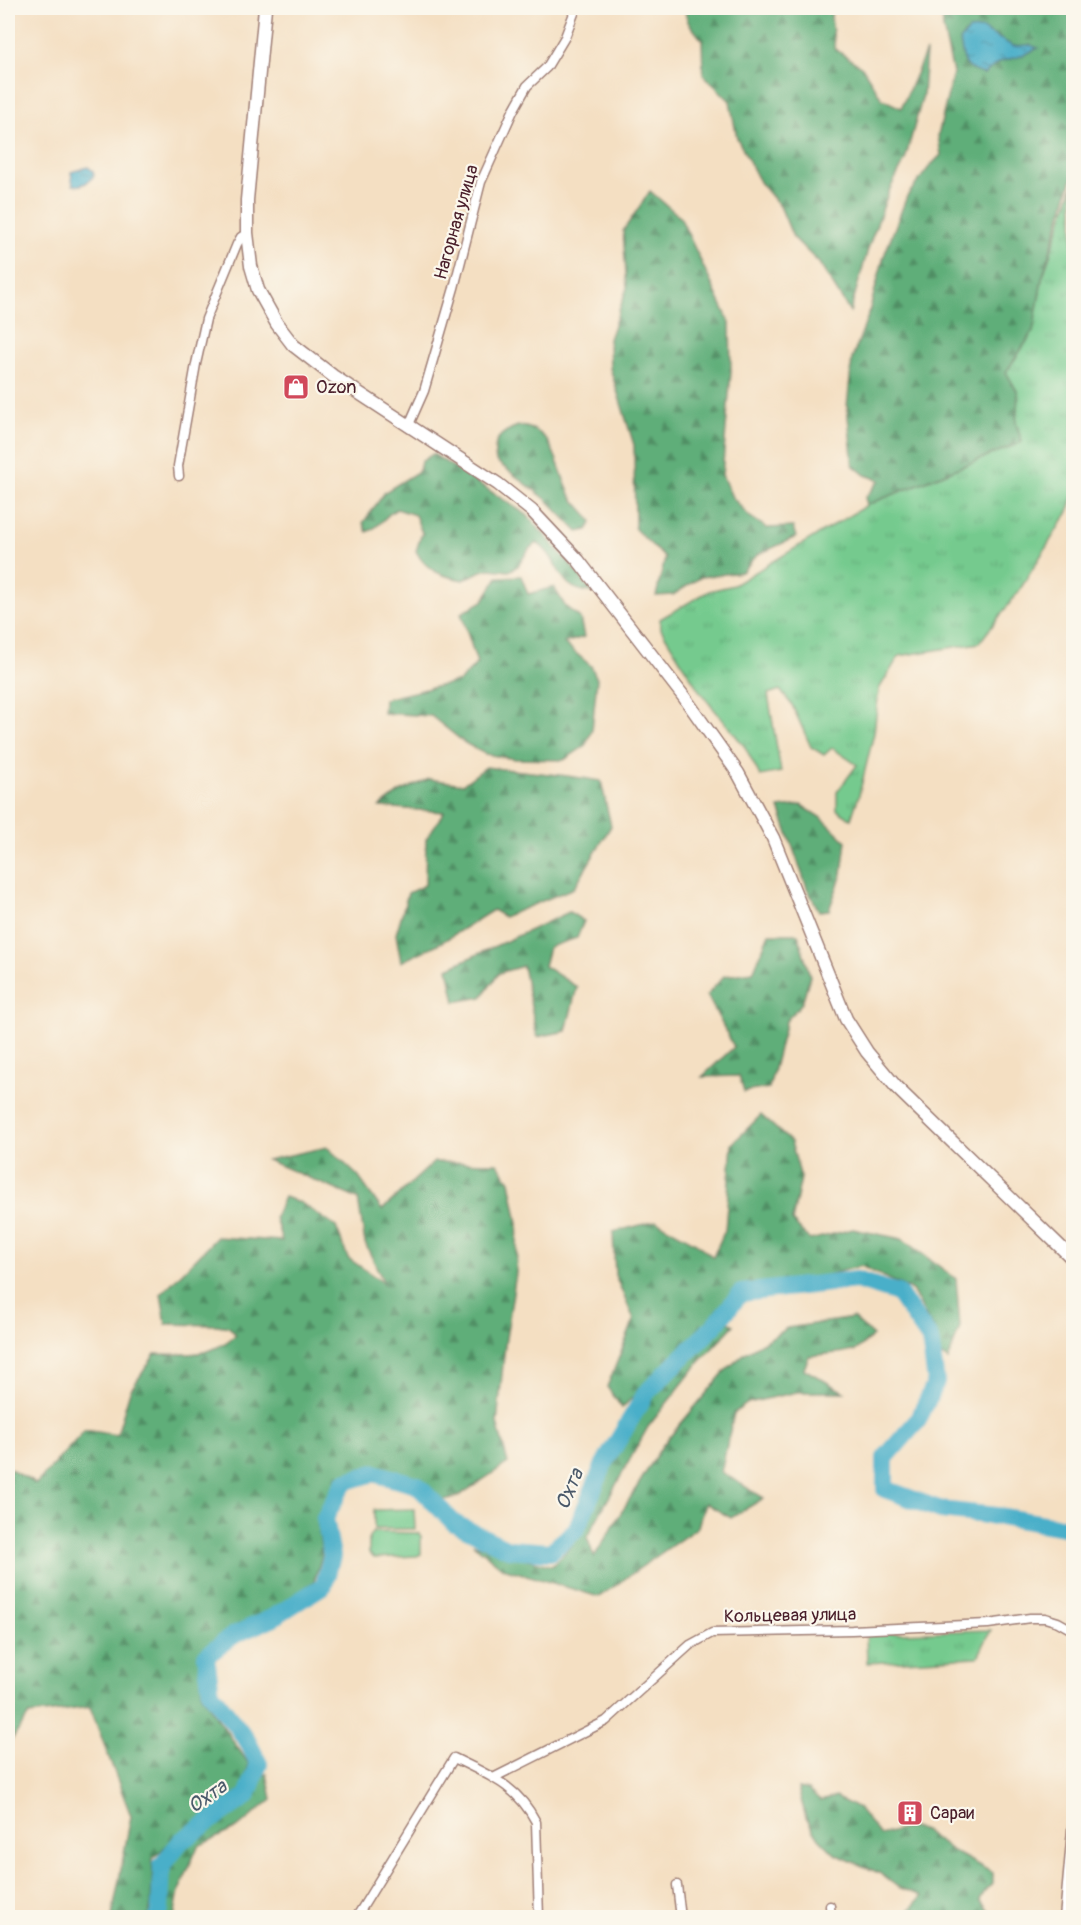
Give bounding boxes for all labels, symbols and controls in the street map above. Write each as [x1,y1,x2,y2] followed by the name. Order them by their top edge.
[429,162,484,282] street label: Нагорная улица
[281,372,311,402] shop icon: Ozon
[316,376,356,399] place label: Ozon
[550,1463,590,1513] water label: Охта
[724,1603,856,1628] street label: Кольцевая улица
[183,1773,233,1819] water label: Охта
[895,1798,925,1828] building icon: Сараи
[930,1802,974,1825] place label: Сараи

